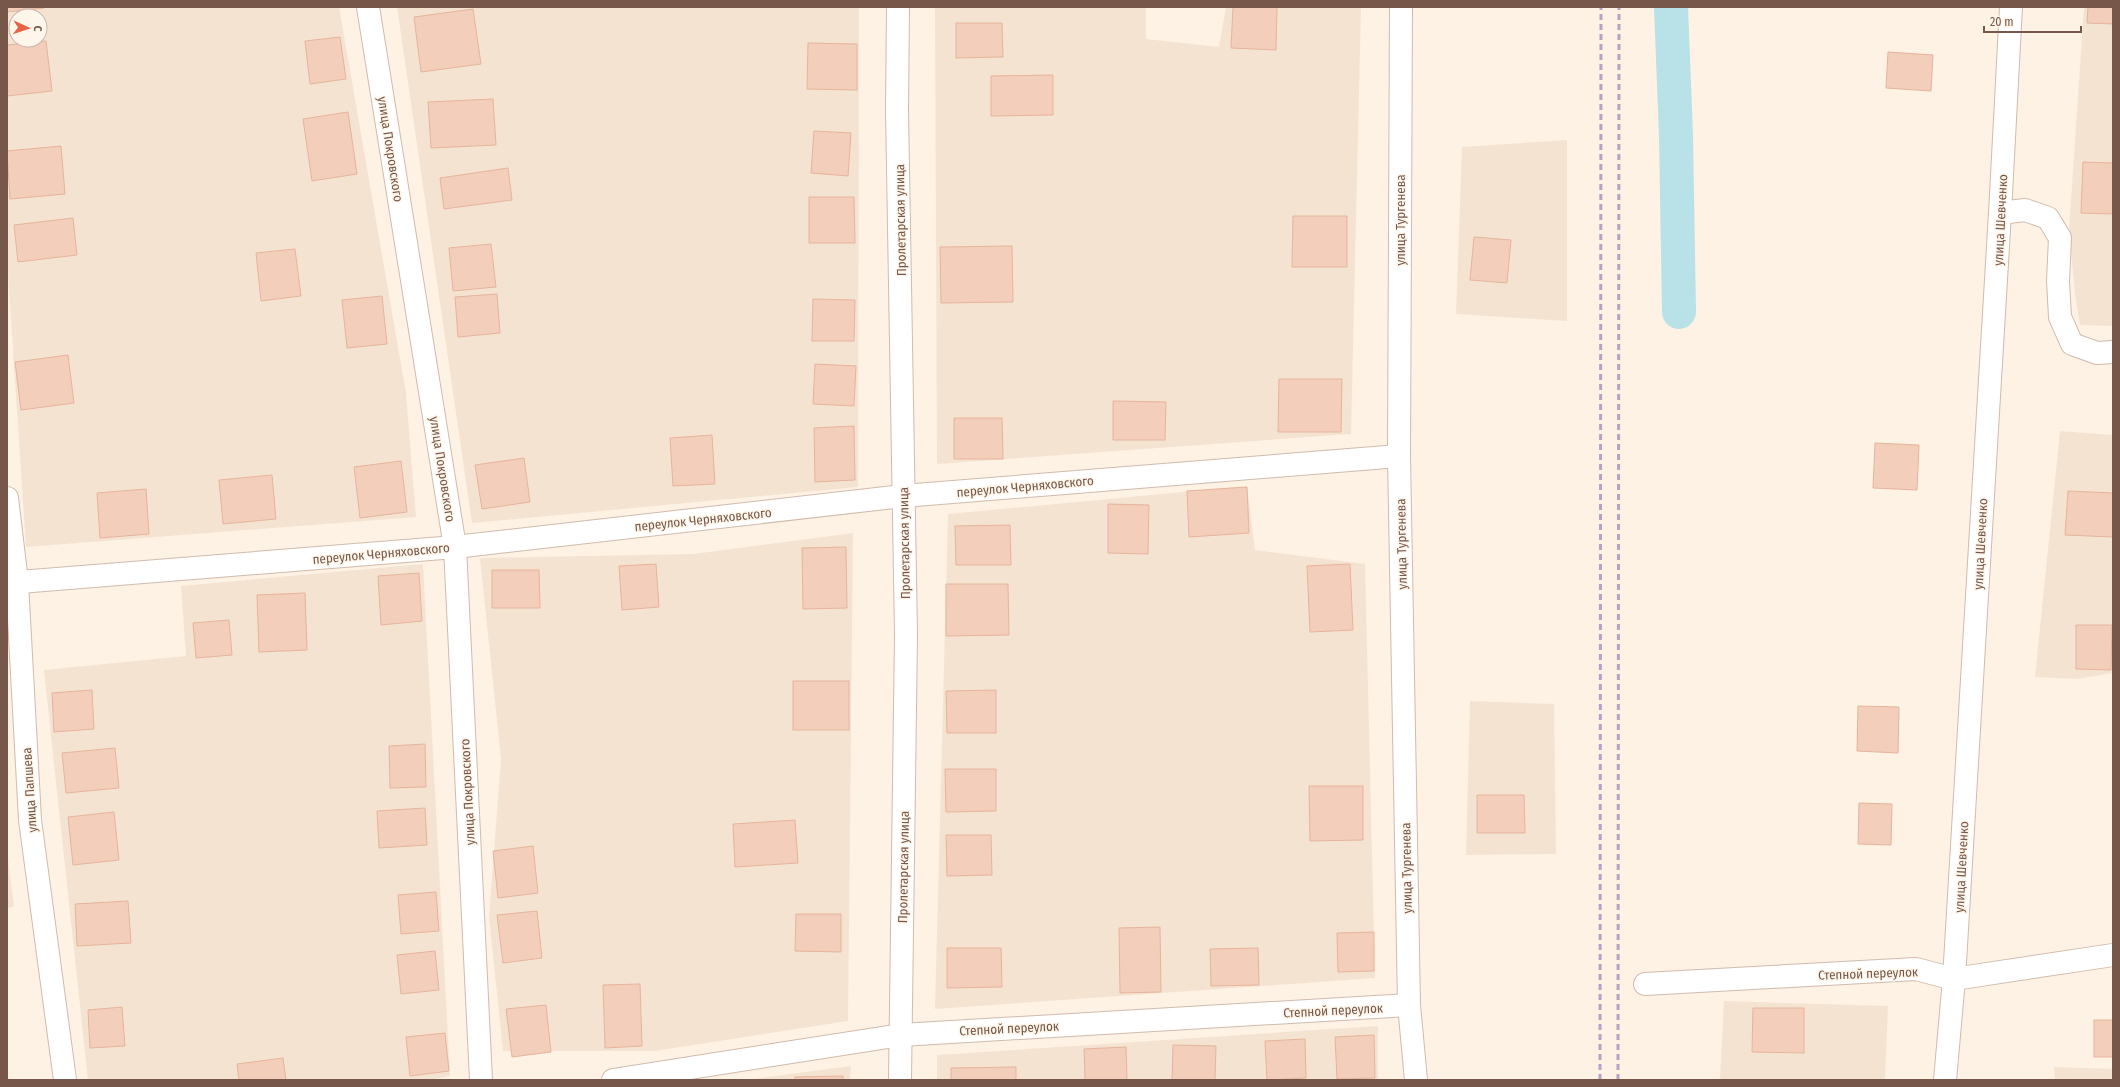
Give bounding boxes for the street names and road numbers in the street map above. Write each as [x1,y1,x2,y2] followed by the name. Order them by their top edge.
[375,95,406,203] street label: улица Покровского
[892,164,909,276] street label: Пролетарская улица
[1393,174,1408,266] street label: улица Тургенева
[1991,174,2010,266] street label: улица Шевченко
[427,415,458,523] street label: улица Покровского
[956,473,1094,500] street label: переулок Черняховского
[896,487,913,599] street label: Пролетарская улица
[1393,498,1410,590] street label: улица Тургенева
[1971,498,1990,590] street label: улица Шевченко
[634,505,772,534] street label: переулок Черняховского
[312,540,450,567] street label: переулок Черняховского
[457,738,478,846] street label: улица Покровского
[19,747,40,833] street label: улица Папшева
[895,811,912,923] street label: Пролетарская улица
[1952,821,1971,913] street label: улица Шевченко
[1398,822,1415,914] street label: улица Тургенева
[1818,964,1918,983] street label: Степной переулок
[1283,1000,1383,1021] street label: Степной переулок
[959,1018,1059,1039] street label: Степной переулок

